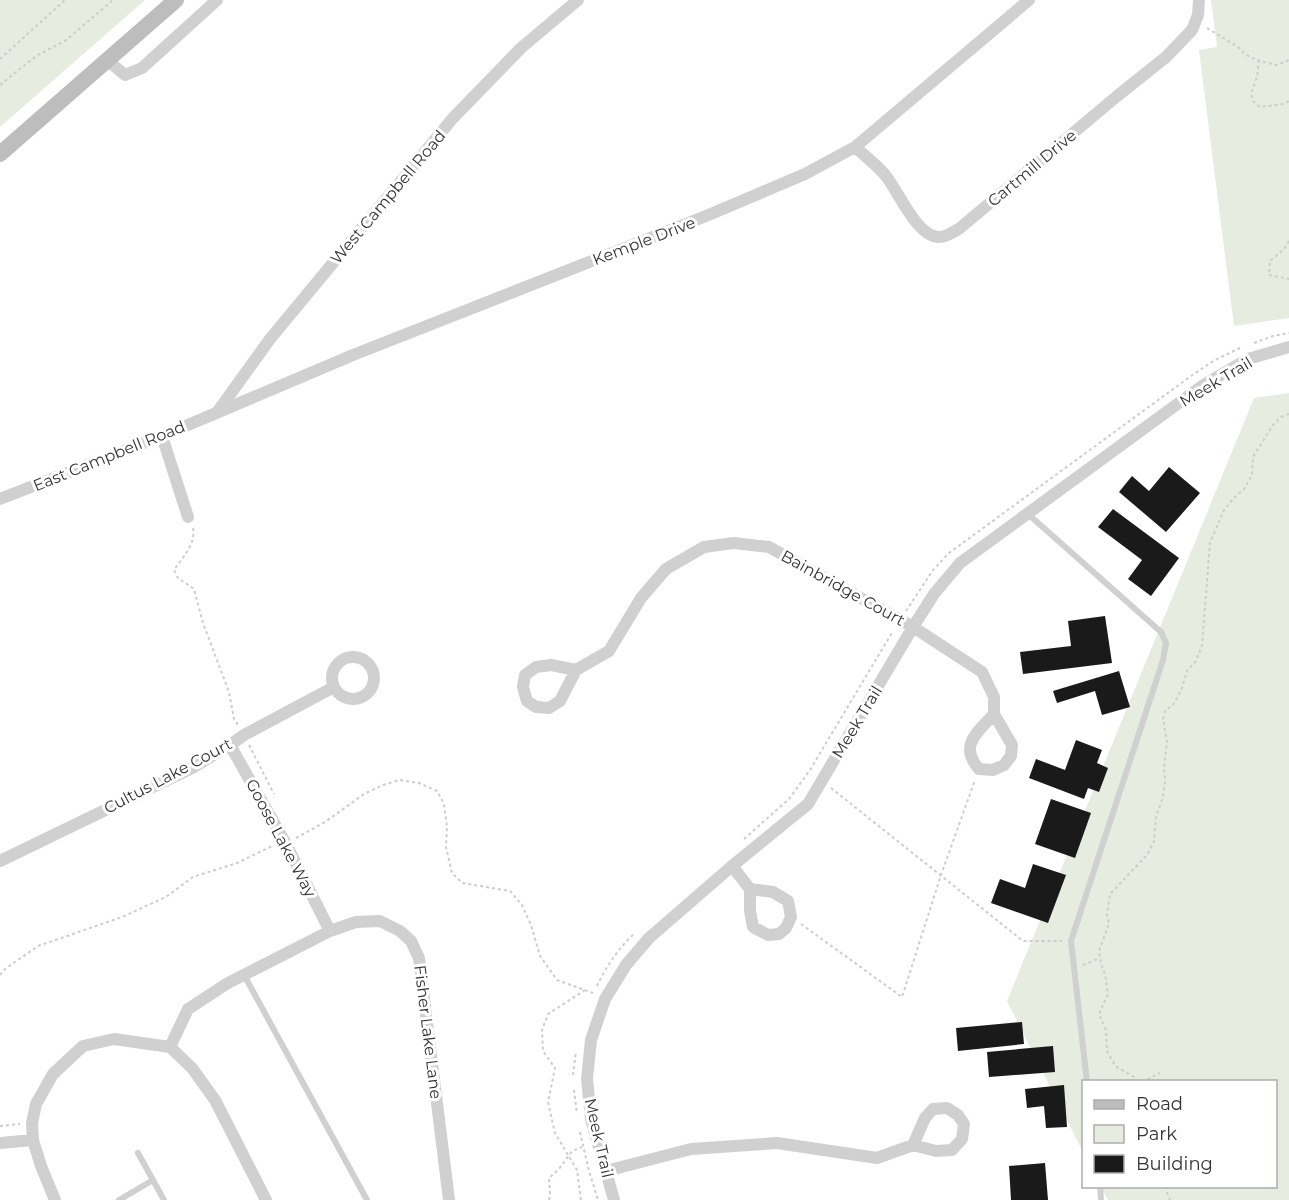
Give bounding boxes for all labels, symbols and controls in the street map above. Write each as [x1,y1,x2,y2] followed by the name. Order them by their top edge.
[984,125,1080,211] street label: Cartmill Drive
[327,126,449,268] street label: West Campbell Road
[590,213,698,269] street label: Kemple Drive
[1176,353,1256,411] street label: Meek Trail
[30,417,188,495] street label: East Campbell Road
[778,546,909,630] street label: Bainbridge Court
[828,682,886,762] street label: Meek Trail
[101,734,236,818] street label: Cultus Lake Court
[242,776,320,900] street label: Goose Lake Way
[410,964,446,1100] street label: Fisher Lake Lane
[1082,1080,1277,1188] legend
[1136,1093,1183,1115] text: Road
[581,1096,617,1180] street label: Meek Trail
[1136,1123,1177,1145] text: Park
[1136,1153,1213,1175] text: Building

